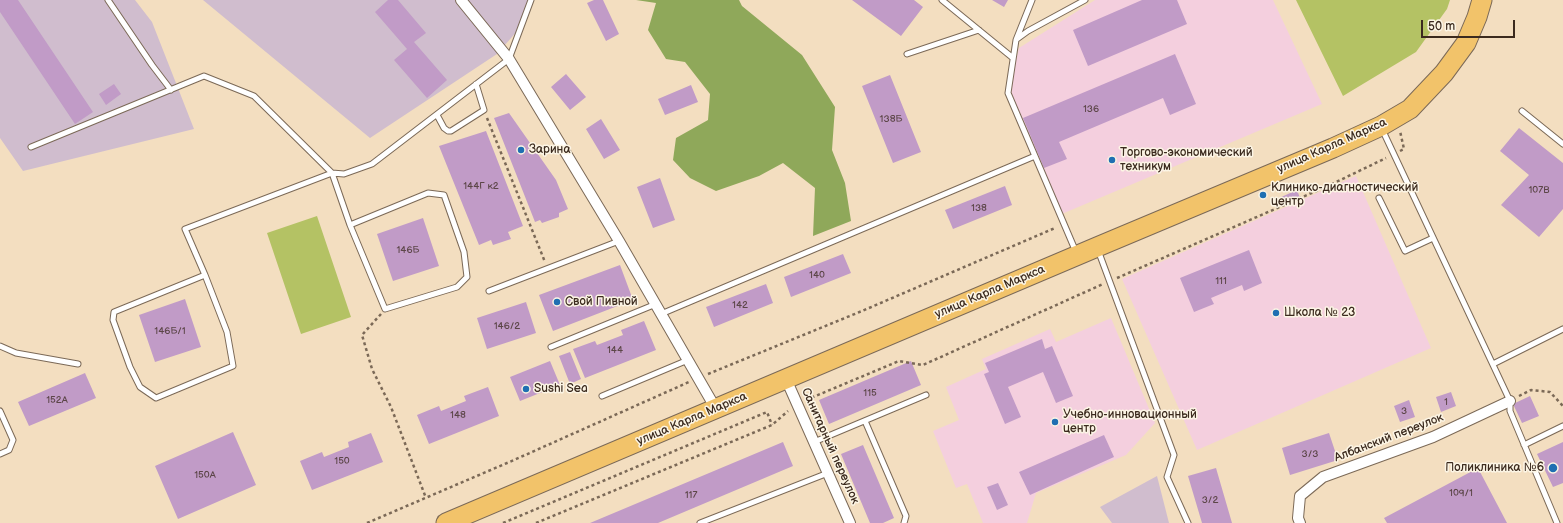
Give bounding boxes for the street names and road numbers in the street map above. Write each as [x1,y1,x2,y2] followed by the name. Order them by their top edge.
[1275,115,1389,177] street label: улица Карла Маркса
[933,262,1047,322] street label: улица Карла Маркса
[798,386,862,506] street label: Санитарный переулок
[635,389,749,449] street label: улица Карла Маркса
[1332,411,1446,465] street label: Албанский переулок

